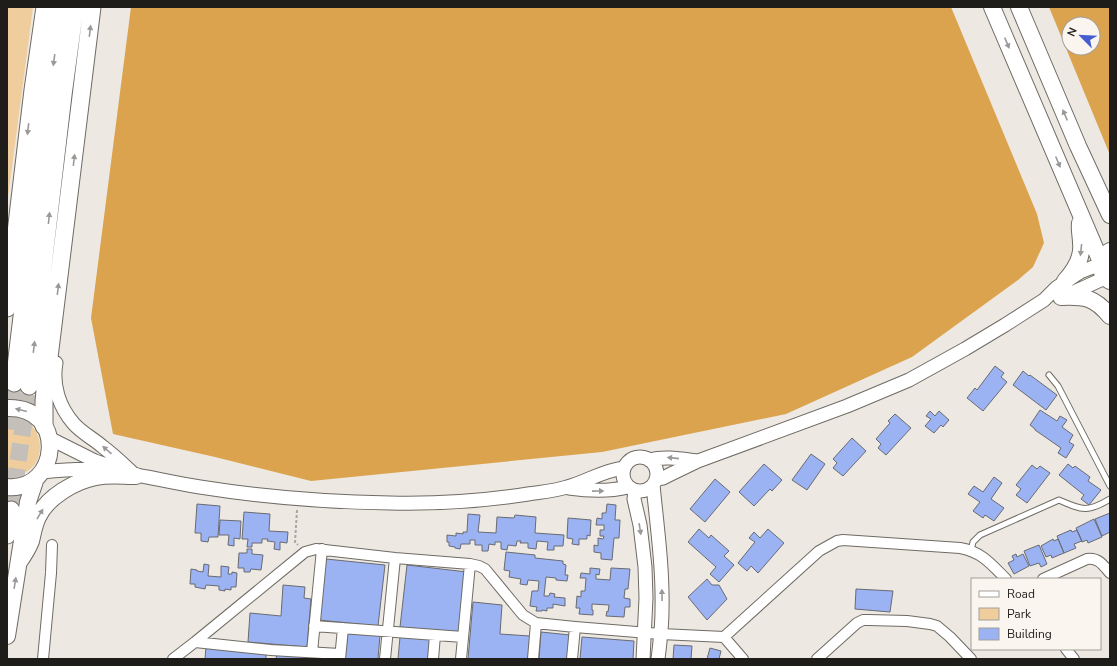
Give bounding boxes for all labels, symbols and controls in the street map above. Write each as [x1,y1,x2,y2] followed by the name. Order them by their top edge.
[1061,16,1101,56] north arrow
[86,25,93,37] one-way arrow
[1064,25,1081,39] text: N
[1004,37,1010,48] one-way arrow
[51,53,57,66] one-way arrow
[1062,110,1068,121] one-way arrow
[25,123,31,135] one-way arrow
[71,154,77,166] one-way arrow
[1056,157,1062,169] one-way arrow
[46,212,52,224] one-way arrow
[1077,244,1084,257] one-way arrow
[55,283,61,295] one-way arrow
[31,341,37,354] one-way arrow
[15,406,27,412] one-way arrow
[102,446,111,455] one-way arrow
[667,455,680,461] one-way arrow
[592,488,605,494] one-way arrow
[37,508,44,520] one-way arrow
[637,523,643,535] one-way arrow
[12,577,18,589] one-way arrow
[971,578,1101,650] legend
[1007,586,1035,602] text: Road
[659,588,665,601] one-way arrow
[1007,606,1032,622] text: Park
[1007,626,1052,642] text: Building

